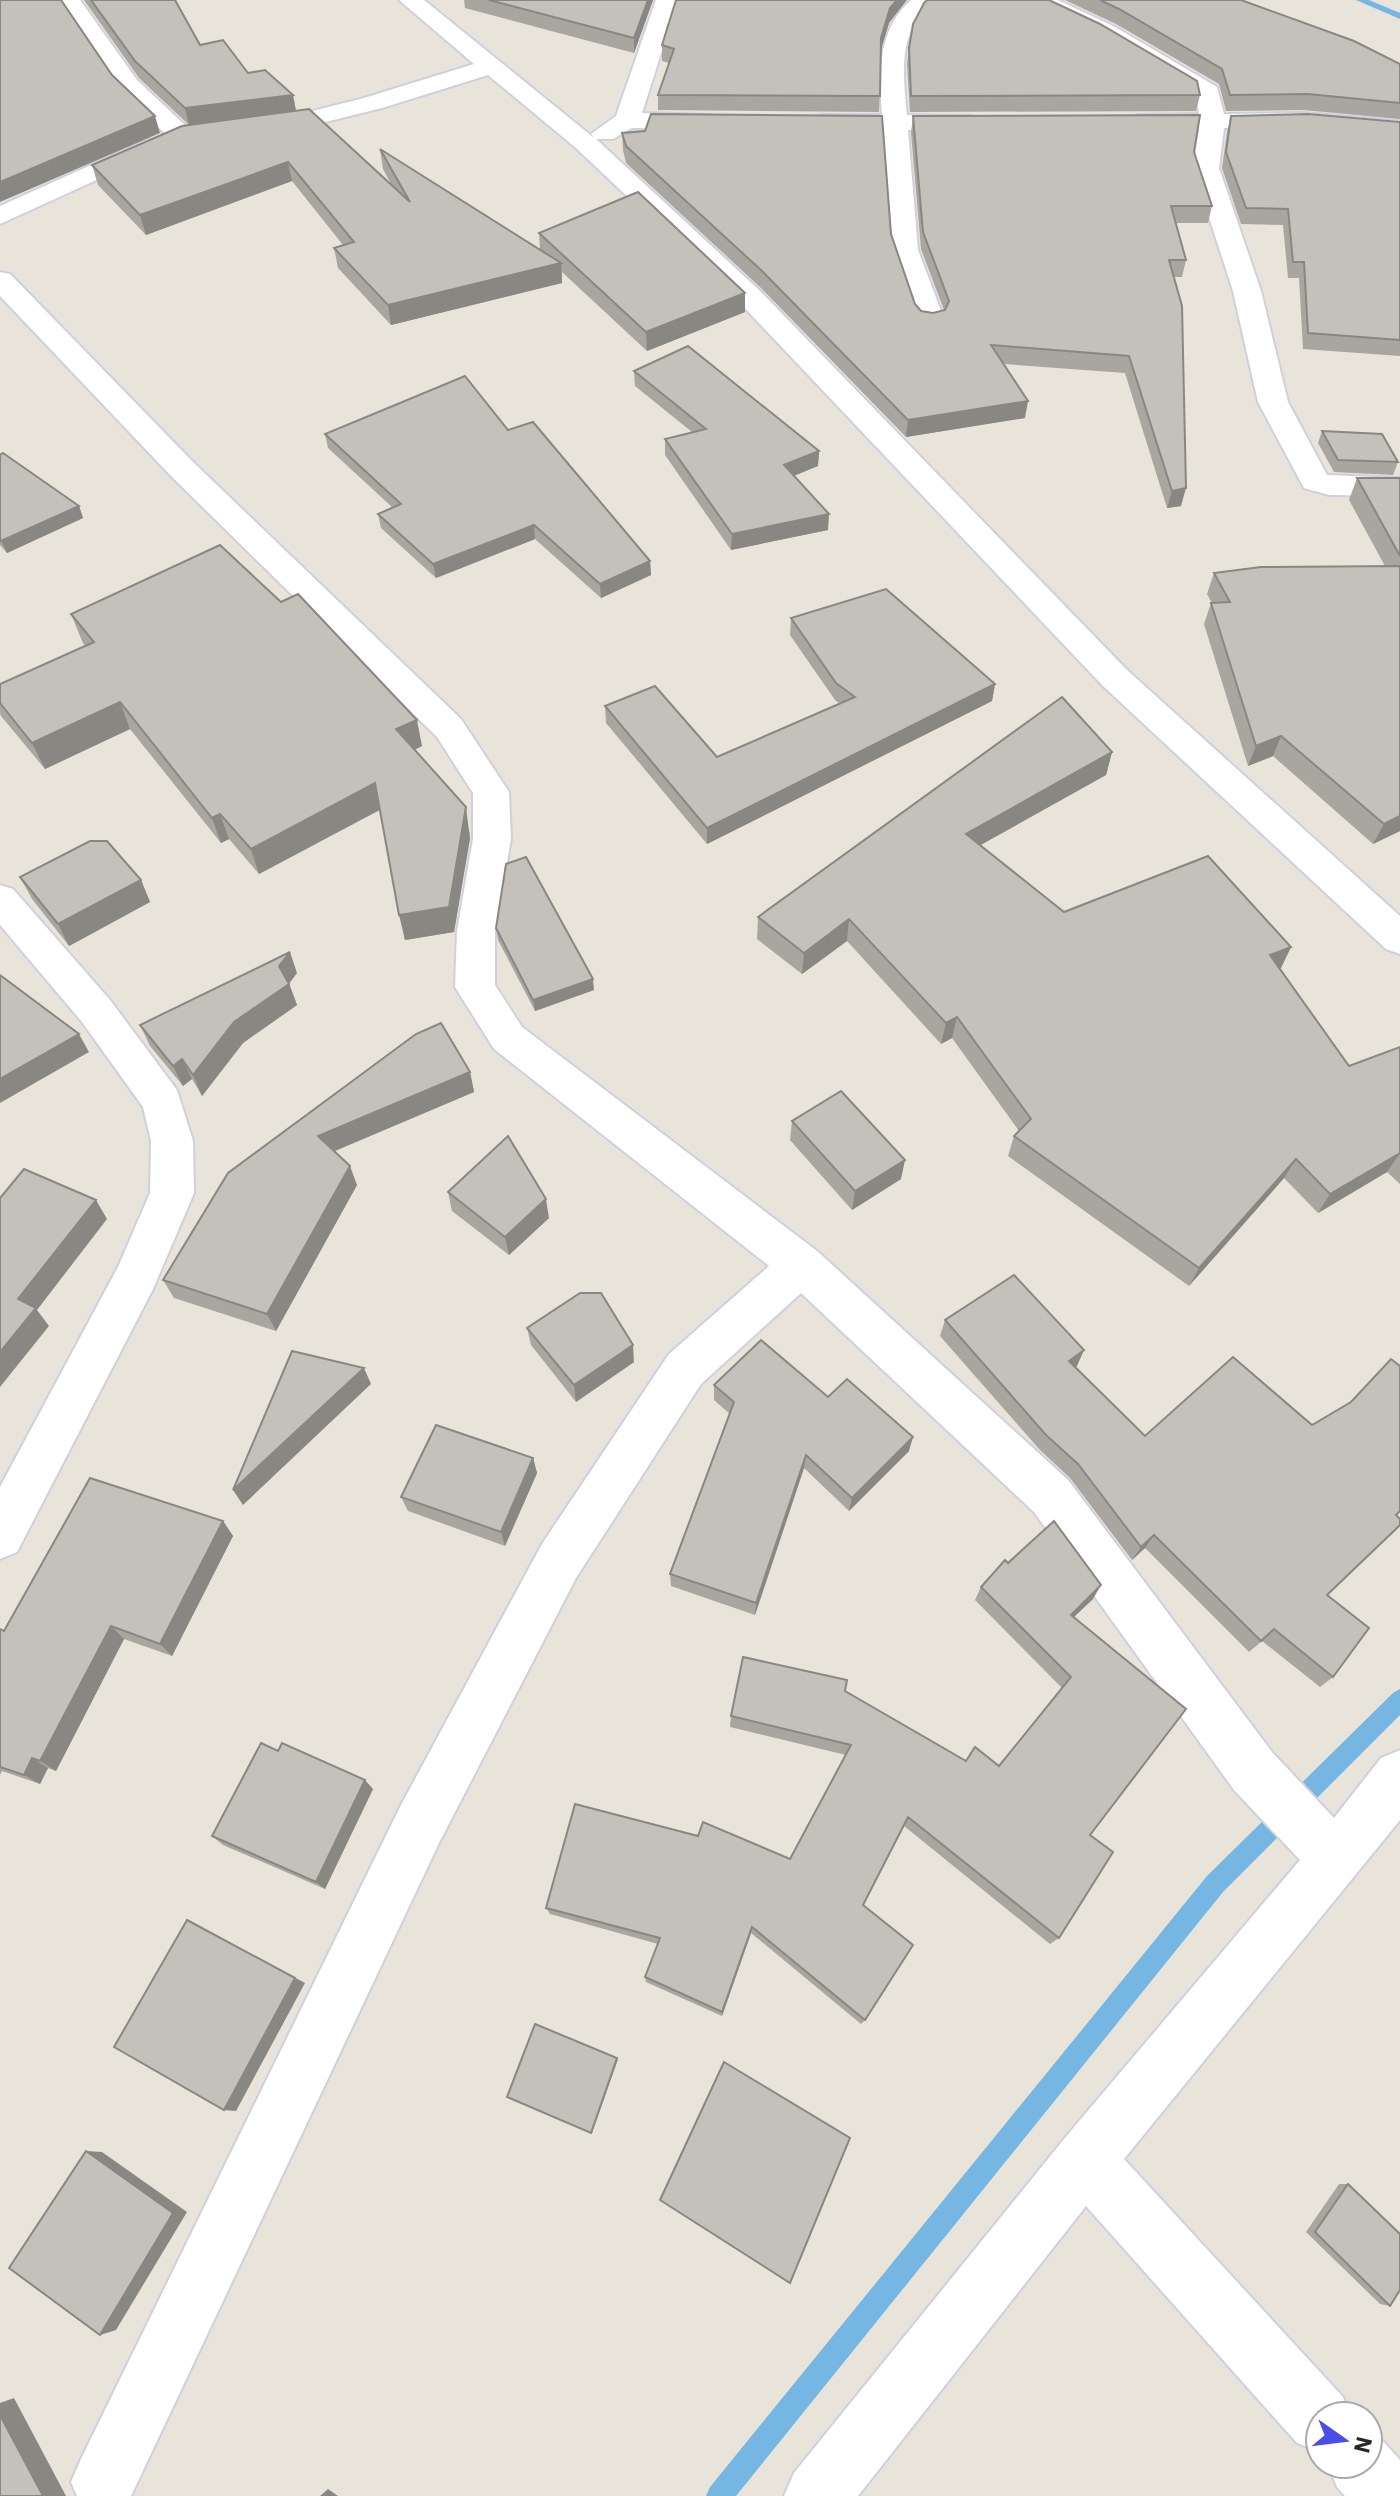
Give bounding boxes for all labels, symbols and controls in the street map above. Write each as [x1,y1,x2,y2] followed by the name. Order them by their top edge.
[1304,2400,1384,2480] north arrow
[1348,2434,1380,2456] text: N

